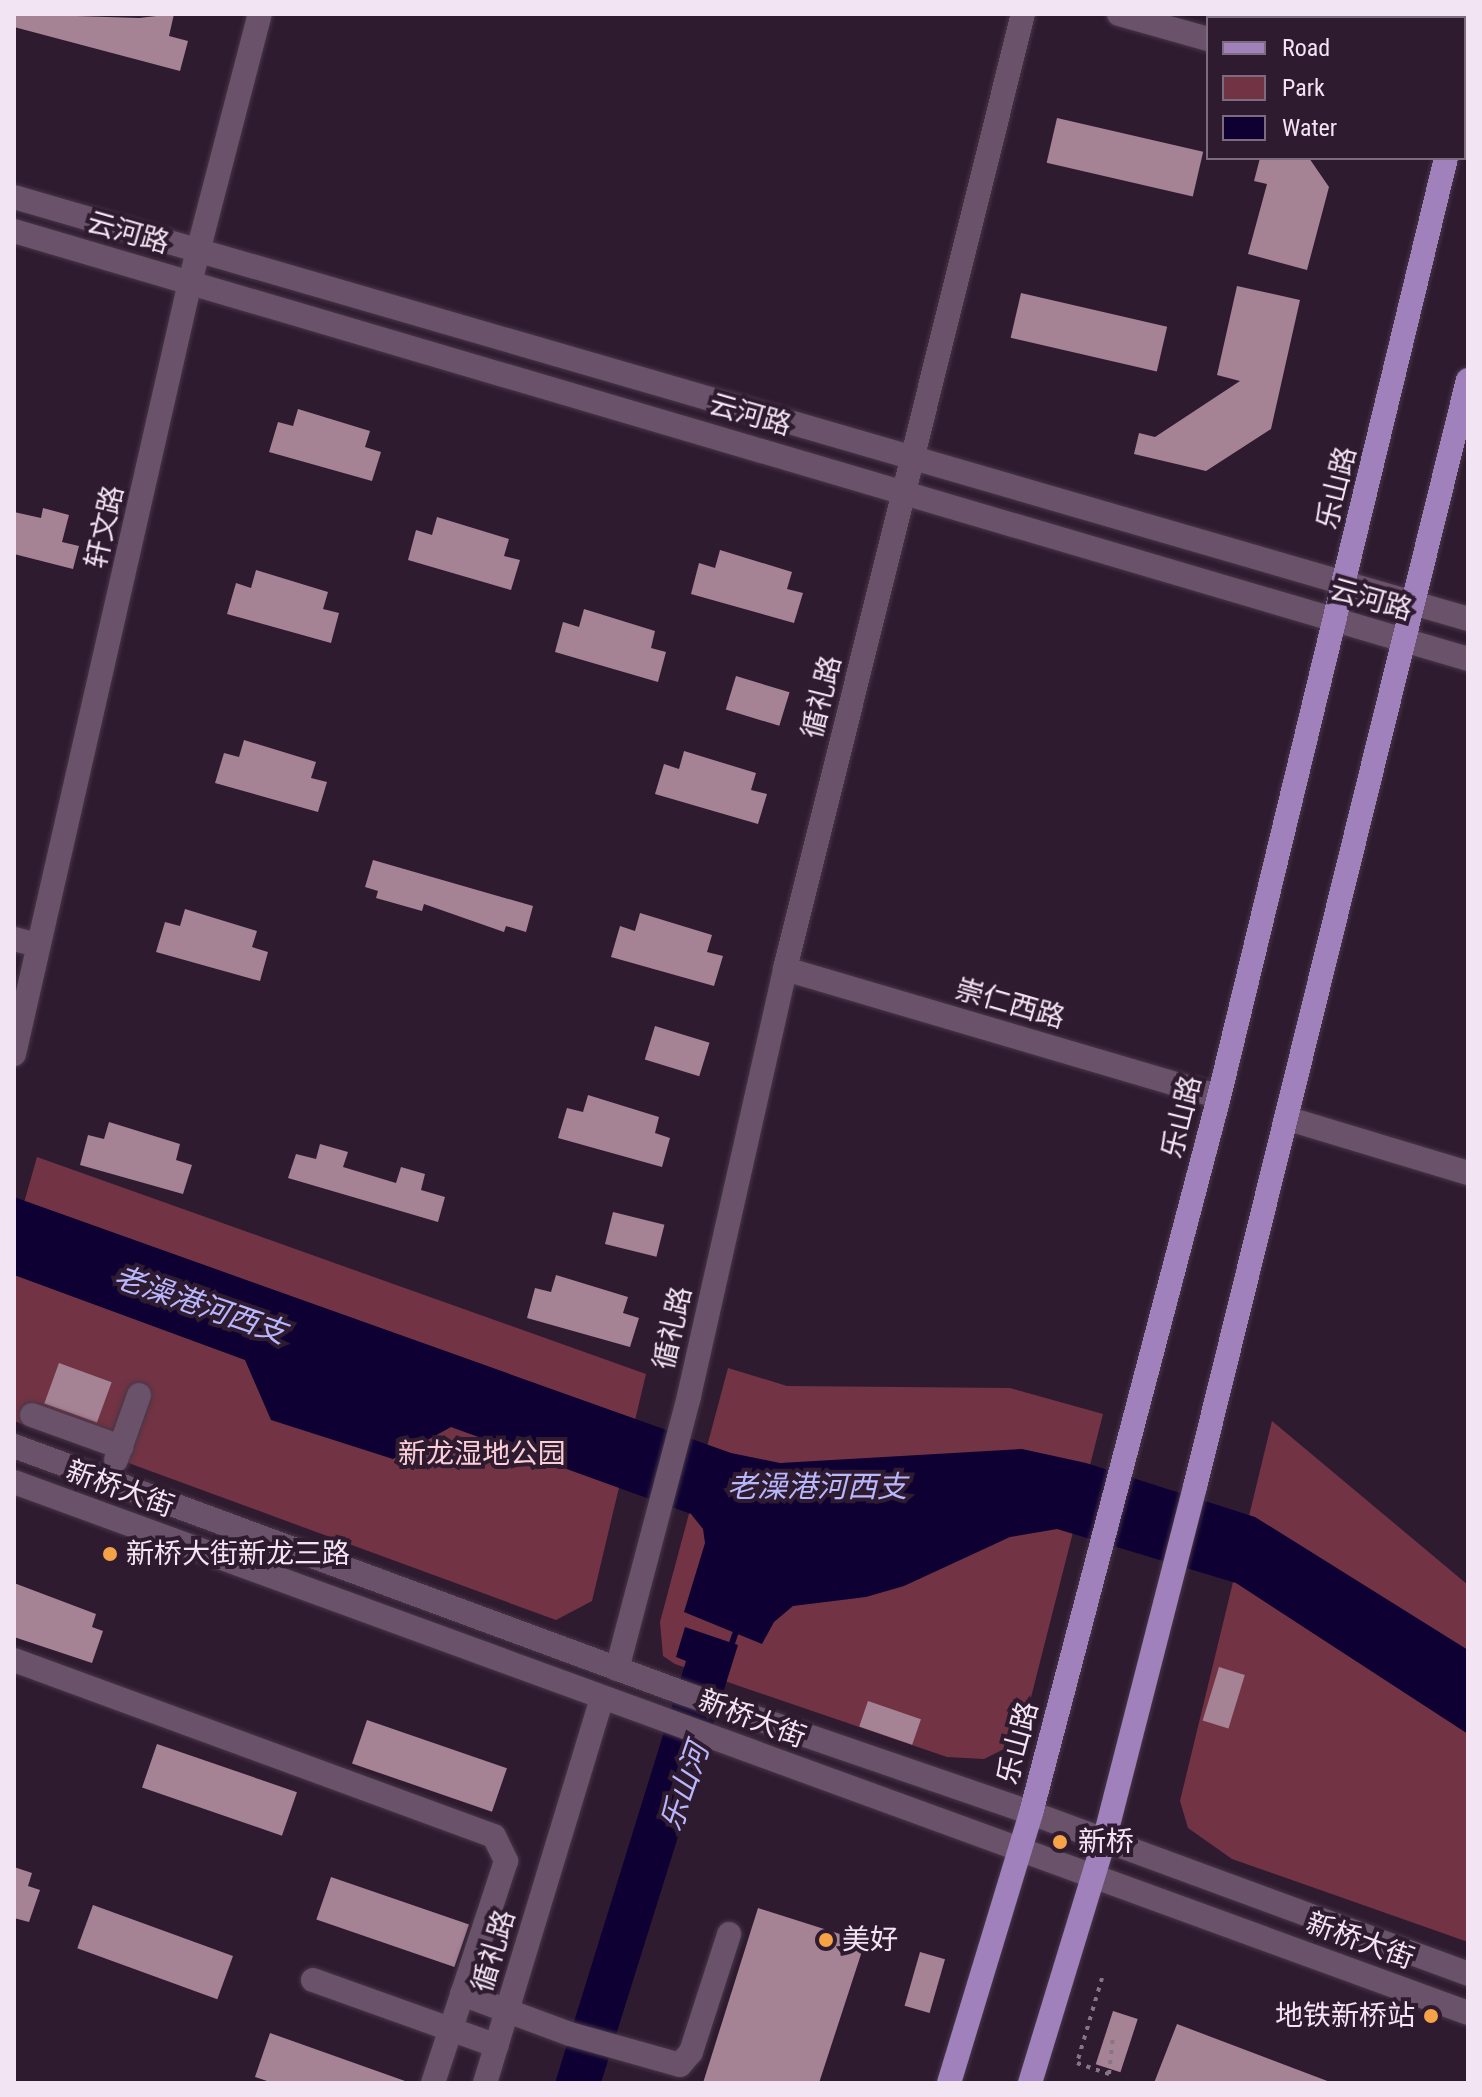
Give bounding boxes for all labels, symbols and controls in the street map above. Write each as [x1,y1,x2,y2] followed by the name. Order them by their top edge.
[1206,16,1466,160] legend
[1282,34,1330,62] text: Road
[1282,74,1325,102] text: Park
[1282,114,1337,142] text: Water
[83,205,173,261] street label: 云河路
[705,387,795,443] street label: 云河路
[1311,443,1363,533] street label: 乐山路
[79,482,131,572] street label: 轩文路
[1326,572,1416,628] street label: 云河路
[796,652,848,742] street label: 循礼路
[952,972,1068,1036] street label: 崇仁西路
[1156,1072,1208,1162] street label: 乐山路
[109,1259,291,1351] water label: 老澡港河西支
[647,1283,699,1373] street label: 循礼路
[398,1437,566,1471] park label: 新龙湿地公园
[62,1454,178,1524] street label: 新桥大街
[727,1469,907,1505] water label: 老澡港河西支
[126,1537,350,1571] place label: 新桥大街新龙三路
[101,1545,119,1563] marker: 新桥大街新龙三路
[694,1683,810,1755] street label: 新桥大街
[991,1698,1045,1788] street label: 乐山路
[653,1739,717,1835] water label: 乐山河
[1078,1825,1134,1859] place label: 新桥
[1049,1831,1071,1853] marker: 新桥
[466,1906,522,1996] street label: 循礼路
[1302,1906,1418,1976] street label: 新桥大街
[842,1923,898,1957] place label: 美好
[817,1931,835,1949] marker: 美好
[1275,1999,1415,2033] place label: 地铁新桥站
[1422,2007,1440,2025] marker: 地铁新桥站

